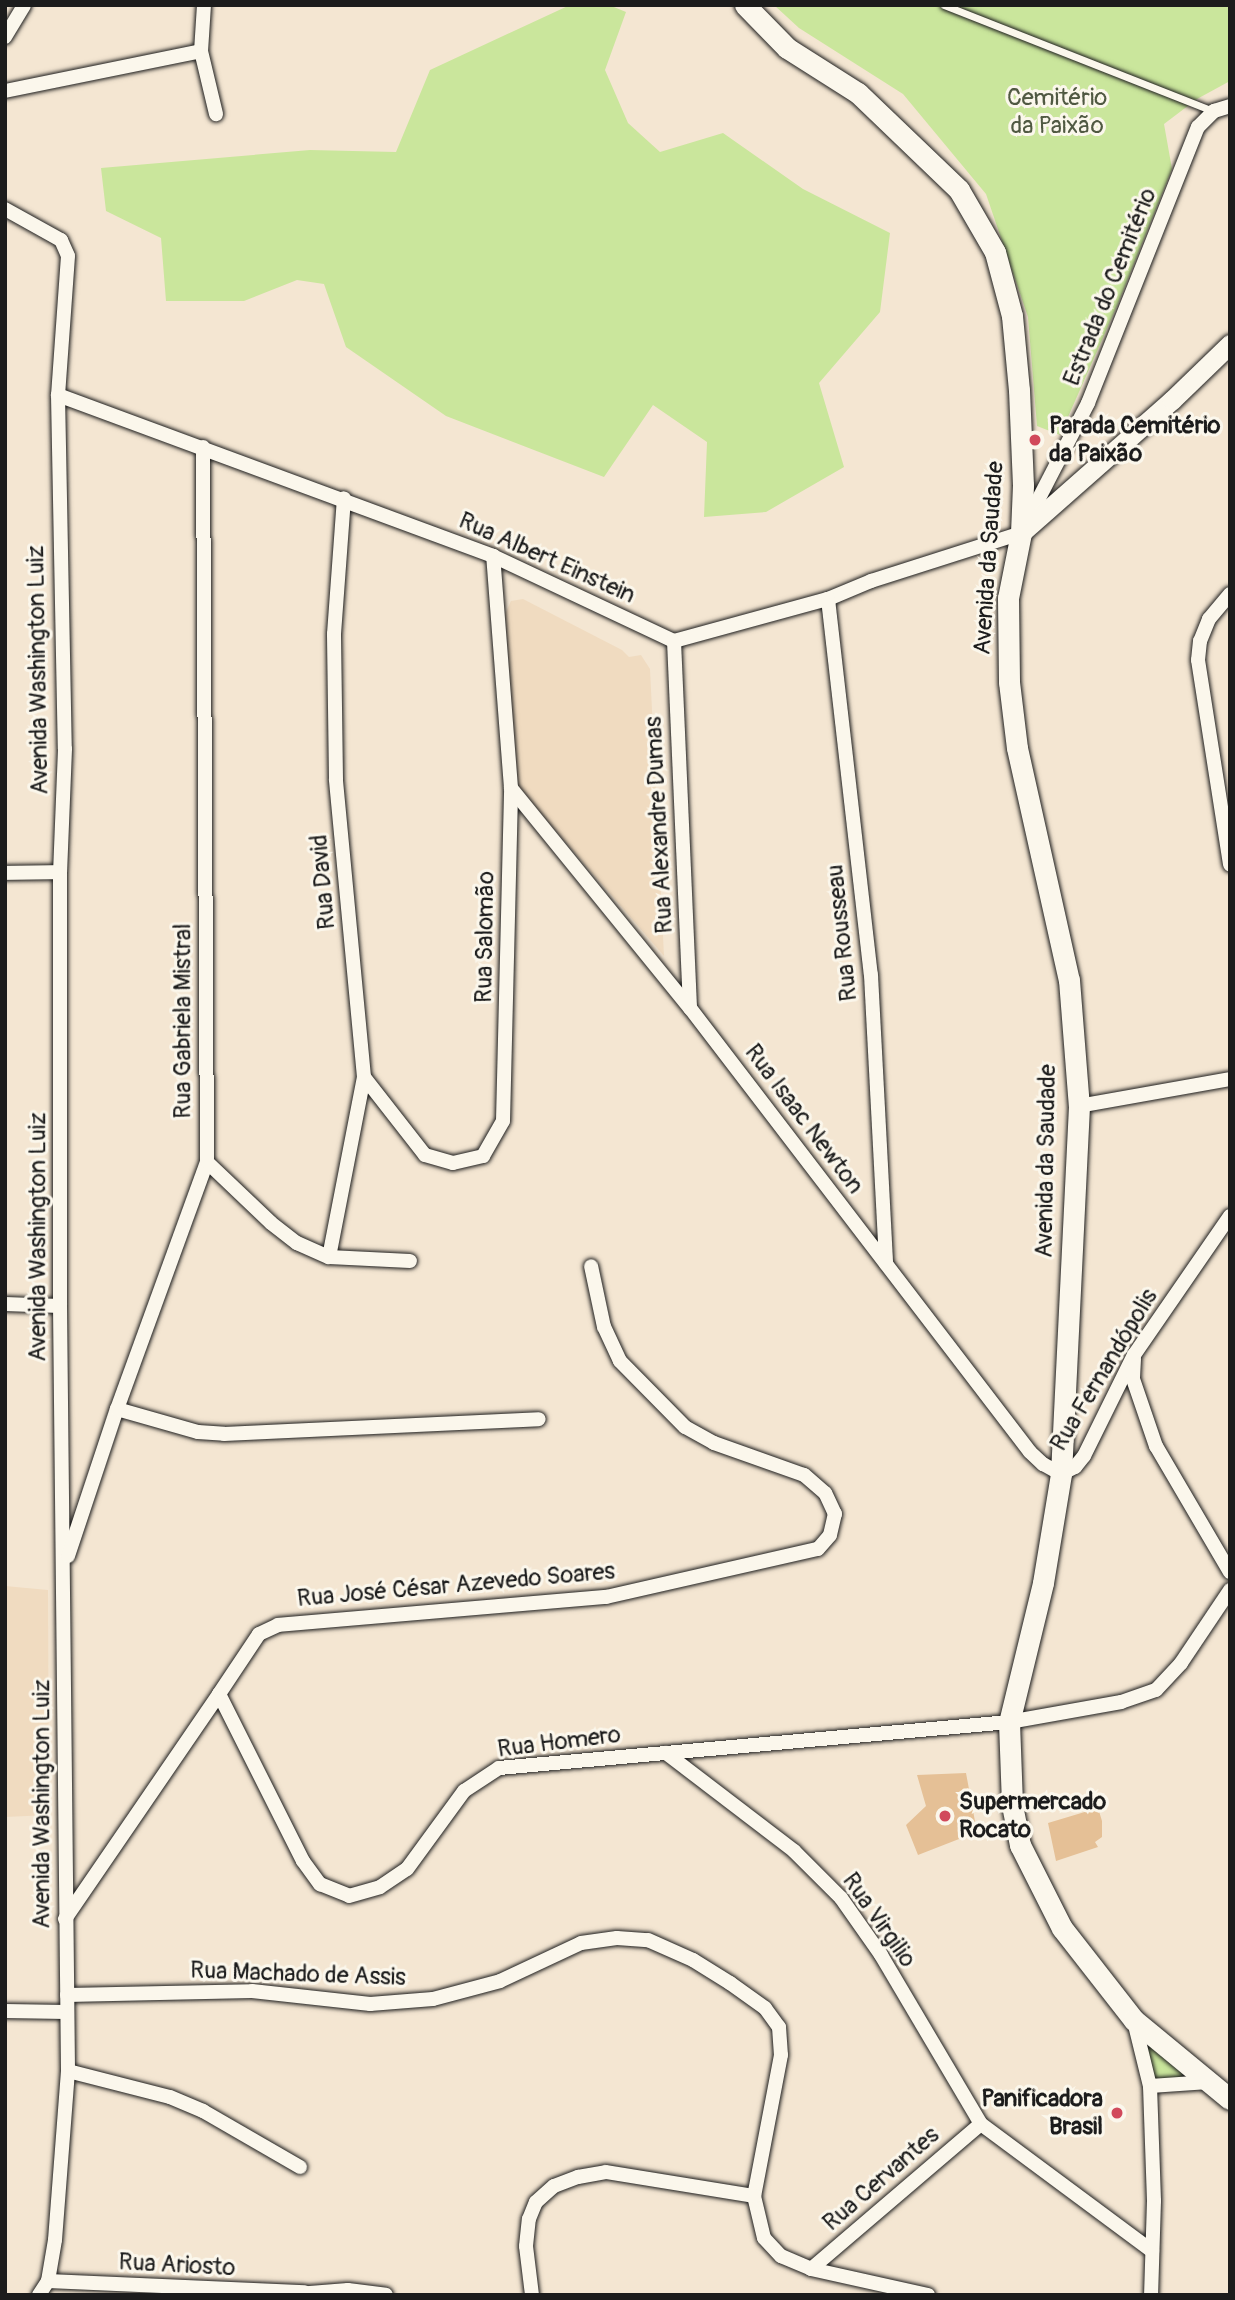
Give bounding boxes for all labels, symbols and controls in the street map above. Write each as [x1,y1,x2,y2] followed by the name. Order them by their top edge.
[1007,84,1107,140] park label: Cemitério da Paixão
[1057,184,1163,390] street label: Estrada do Cemitério
[1049,412,1220,468] place label: Parada Cemitério da Paixão
[1027,432,1043,448] marker: Parada Cemitério da Paixão
[968,460,1010,656] street label: Avenida da Saudade
[454,506,640,610] street label: Rua Albert Einstein
[21,545,55,795] street label: Avenida Washington Luiz
[639,716,679,934] street label: Rua Alexandre Dumas
[304,833,342,931] street label: Rua David
[821,863,863,1003] street label: Rua Rousseau
[469,871,501,1003] street label: Rua Salomão
[169,923,197,1119] street label: Rua Gabriela Mistral
[738,1039,870,1199] street label: Rua Isaac Newton
[1030,1064,1062,1258] street label: Avenida da Saudade
[24,1112,52,1362] street label: Avenida Washington Luiz
[1044,1284,1164,1456] street label: Rua Fernandópolis
[296,1557,616,1613] street label: Rua José César Azevedo Soares
[28,1679,56,1929] street label: Avenida Washington Luiz
[496,1720,622,1764] street label: Rua Homero
[959,1788,1106,1844] place label: Supermercado Rocato
[937,1808,953,1824] marker: Supermercado Rocato
[836,1867,922,1973] street label: Rua Virgilio
[190,1956,406,1992] street label: Rua Machado de Assis
[981,2085,1103,2141] place label: Panificadora Brasil
[1109,2105,1125,2121] marker: Panificadora Brasil
[817,2121,945,2237] street label: Rua Cervantes
[118,2248,236,2282] street label: Rua Ariosto

